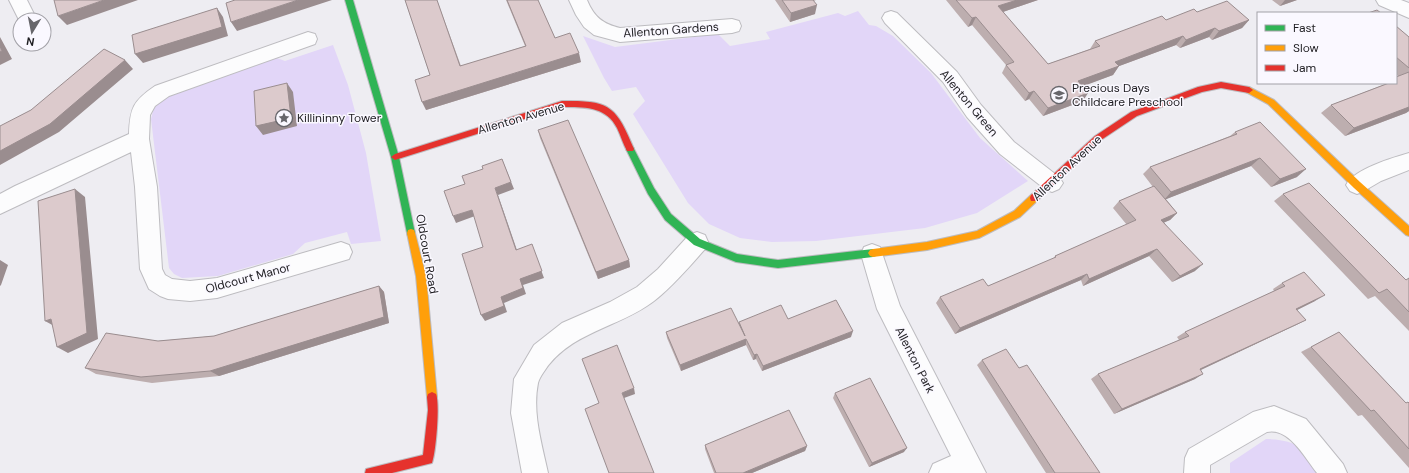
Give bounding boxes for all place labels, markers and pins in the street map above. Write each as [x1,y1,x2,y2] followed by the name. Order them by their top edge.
[1072,80,1183,110] place label: Precious Days Childcare Preschool
[1049,85,1069,105] school or university icon: Precious Days Childcare Preschool
[274,108,294,128] place icon: Killininny Tower
[297,110,382,126] place label: Killininny Tower

